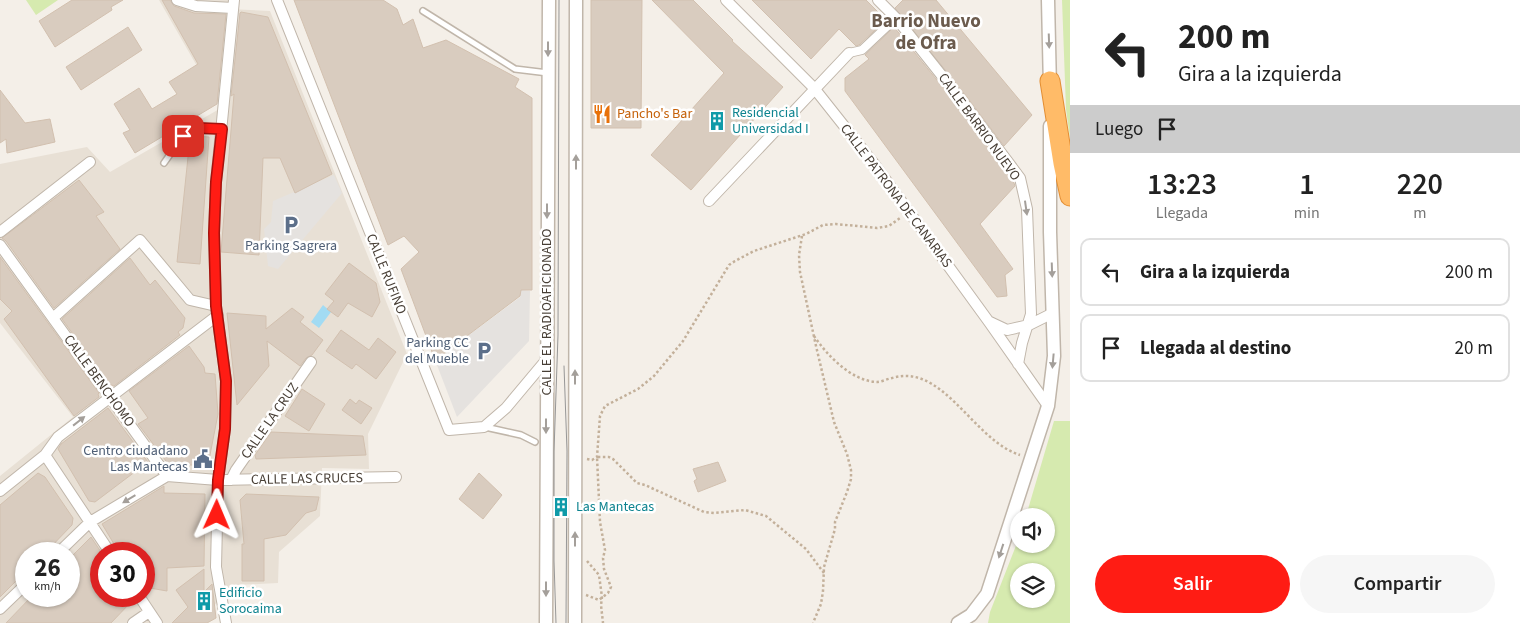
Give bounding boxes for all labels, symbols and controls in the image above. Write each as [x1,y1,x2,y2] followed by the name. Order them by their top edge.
[871,8,981,57] district label: Barrio Nuevo de Ofra
[1178,12,1270,62] text: 200 m
[1095,20,1160,85] icon: left
[1045,33,1053,49] one-way arrow
[544,41,552,57] one-way arrow
[1178,58,1342,90] text: Gira a la izquierda
[933,69,1025,185] street label: CALLE BARRIO NUEVO
[591,103,613,125] restaurant icon: Pancho's Bar
[732,103,809,139] place label: Residencial Universidad I
[617,104,692,124] place label: Pancho's Bar
[706,110,728,132] building icon: Residencial Universidad I
[162,115,204,157] pin
[1153,115,1181,143] icon: arrive
[1095,116,1143,143] text: Luego
[835,120,957,272] street label: CALLE PATRONA DE CANARIAS
[169,122,197,150] icon: arrive
[572,154,580,170] one-way arrow
[1147,163,1217,206] text: 13:23
[1299,163,1315,206] text: 1
[1397,163,1443,206] text: 220
[1022,201,1030,217] one-way arrow
[1156,202,1208,224] text: Llegada
[1294,202,1320,224] text: min
[1413,202,1427,224] text: m
[543,203,551,219] one-way arrow
[280,214,302,236] parking icon: Parking Sagrera
[537,228,557,396] street label: CALLE EL RADIOAFICIONADO
[361,231,411,317] street label: CALLE RUFINO
[245,236,337,256] place label: Parking Sagrera
[1097,258,1125,286] icon: left
[1140,259,1290,286] text: Gira a la izquierda
[1445,259,1493,286] text: 200 m
[1048,262,1056,278] one-way arrow
[59,331,139,431] street label: CALLE BENCHOMO
[405,333,469,369] place label: Parking CC del Mueble
[1097,334,1125,362] icon: arrive
[1140,335,1291,362] text: Llegada al destino
[1455,335,1493,362] text: 20 m
[473,340,495,362] parking icon: Parking CC del Mueble
[1049,354,1057,370] one-way arrow
[571,369,579,385] one-way arrow
[236,379,304,463] street label: CALLE LA CRUZ
[72,415,85,426] one-way arrow
[542,418,550,434] one-way arrow
[83,441,188,477] place label: Centro ciudadano Las Mantecas
[192,448,214,470] public building icon: Centro ciudadano Las Mantecas
[251,468,363,490] street label: CALLE LAS CRUCES
[190,488,242,540] position arrow
[122,495,135,504] one-way arrow
[550,496,572,518] building icon: Las Mantecas
[576,497,654,517] place label: Las Mantecas
[1010,508,1055,608] map controls
[1010,508,1055,553] button: sound
[571,531,579,547] one-way arrow
[90,542,155,607] speed limit sign: 30
[997,544,1005,559] one-way arrow
[34,550,61,586] text: 26
[1095,555,1290,613] button: Salir
[1300,555,1495,613] button: Compartir
[1010,563,1055,608] button: layers
[34,578,61,595] text: km/h
[542,581,550,597] one-way arrow
[219,583,282,619] place label: Edificio Sorocaima
[193,590,215,612] building icon: Edificio Sorocaima

